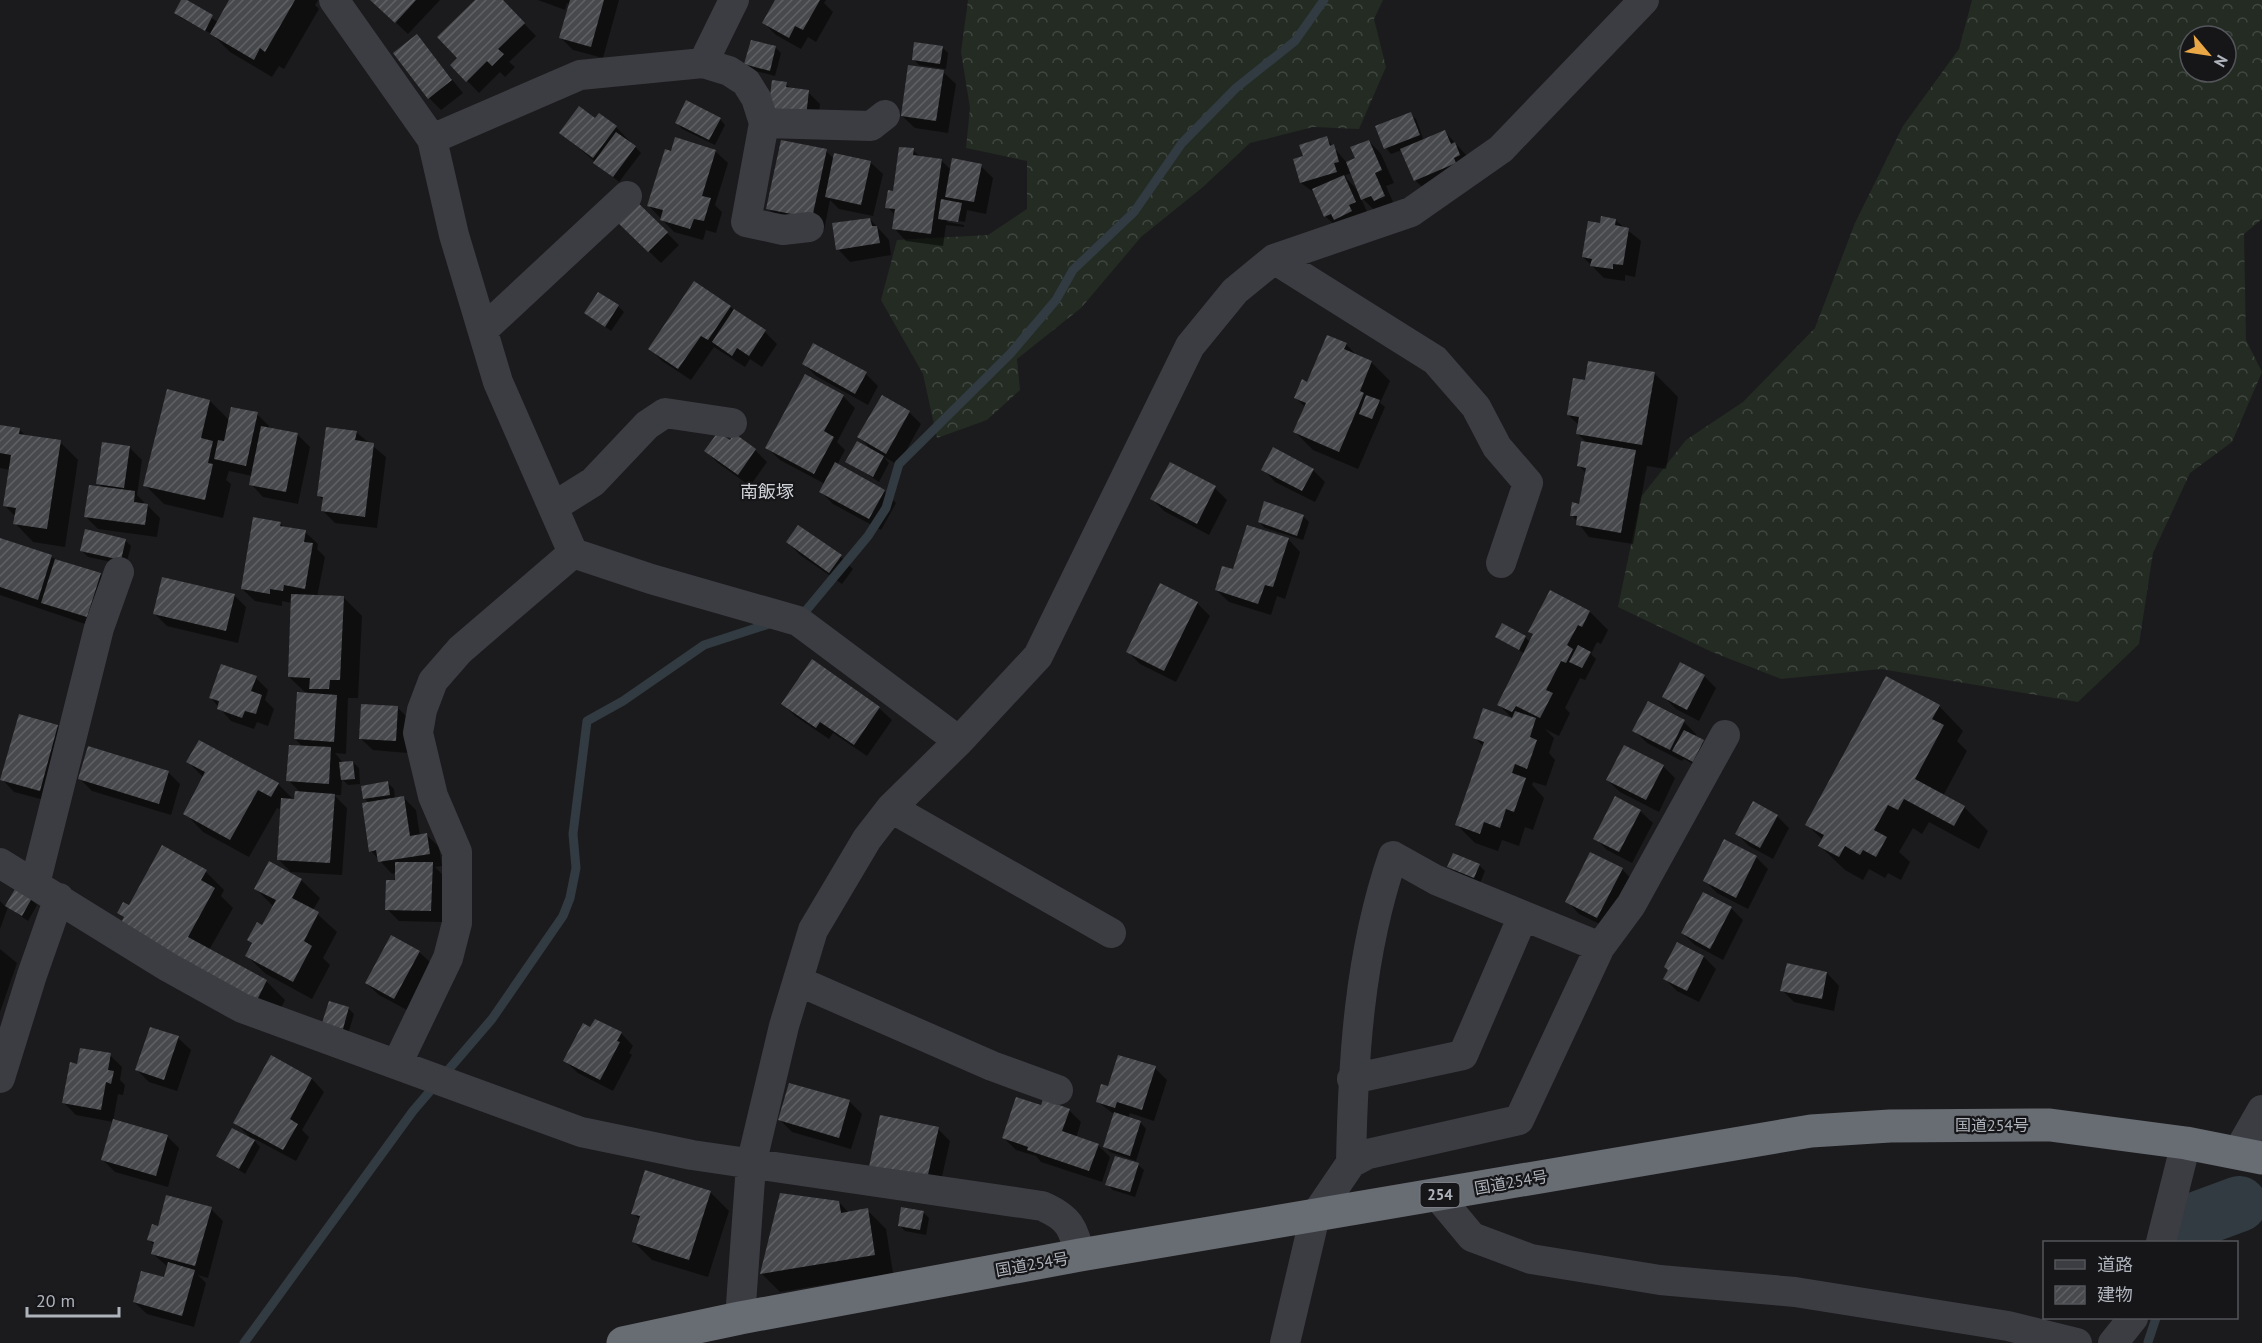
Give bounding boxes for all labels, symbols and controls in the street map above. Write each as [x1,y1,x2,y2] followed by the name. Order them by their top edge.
[2178,24,2238,84] north arrow
[2210,52,2232,71] text: N
[740,480,794,503] district label: 南飯塚
[1955,1115,2029,1135] street label: 国道254号
[1473,1166,1549,1198] street label: 国道254号
[1420,1183,1460,1207] road number: 254
[2043,1241,2238,1319] legend
[994,1248,1070,1280] street label: 国道254号
[2097,1253,2133,1276] text: 道路
[27,1280,118,1318] scale bar
[2097,1283,2133,1306] text: 建物
[36,1289,75,1312] text: 20 m

